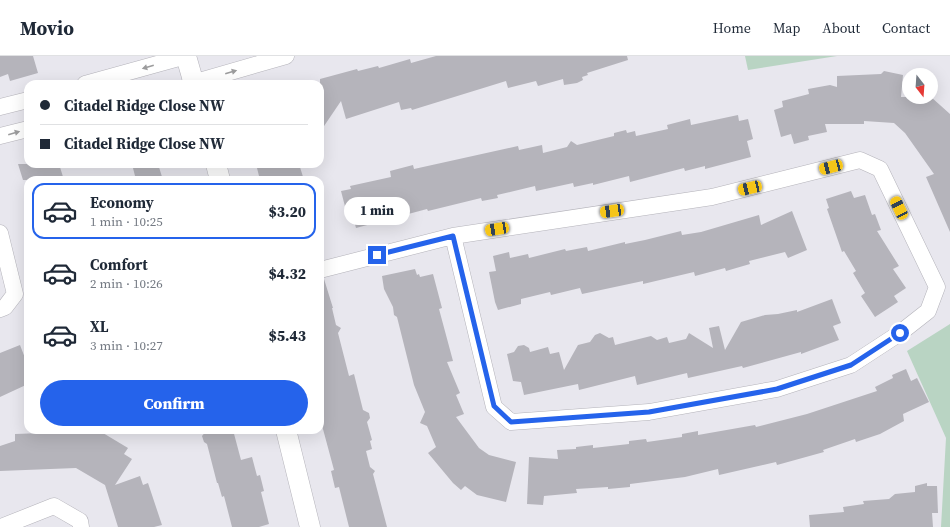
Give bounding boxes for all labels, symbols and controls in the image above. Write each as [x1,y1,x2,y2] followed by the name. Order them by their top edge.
[20,15,74,41] text: Movio
[713,18,751,38] text: Home
[773,18,800,38] text: Map
[822,18,860,38] text: About
[882,18,930,38] text: Contact
[142,64,154,70] one-way arrow
[902,68,938,104] north arrow
[902,68,938,104] map controls
[225,69,237,75] one-way arrow
[64,95,225,116] text: Citadel Ridge Close NW
[8,129,20,135] one-way arrow
[64,133,225,154] text: Citadel Ridge Close NW
[818,158,844,176] car
[737,179,763,197] car
[90,192,154,213] text: Economy
[42,193,78,229] icon: car
[888,195,910,221] car
[344,197,410,225] callout: 1 min
[268,201,306,222] text: $3.20
[360,202,394,219] text: 1 min
[599,203,625,219] car
[90,213,163,230] text: 1 min · 10:25
[484,221,510,237] car
[368,246,386,264] route end
[90,254,148,275] text: Comfort
[42,255,78,291] icon: car
[268,263,306,284] text: $4.32
[90,275,163,292] text: 2 min · 10:26
[90,316,109,337] text: XL
[42,317,78,353] icon: car
[891,324,909,342] route start
[268,325,306,346] text: $5.43
[90,337,163,354] text: 3 min · 10:27
[40,380,308,426] button: Confirm

